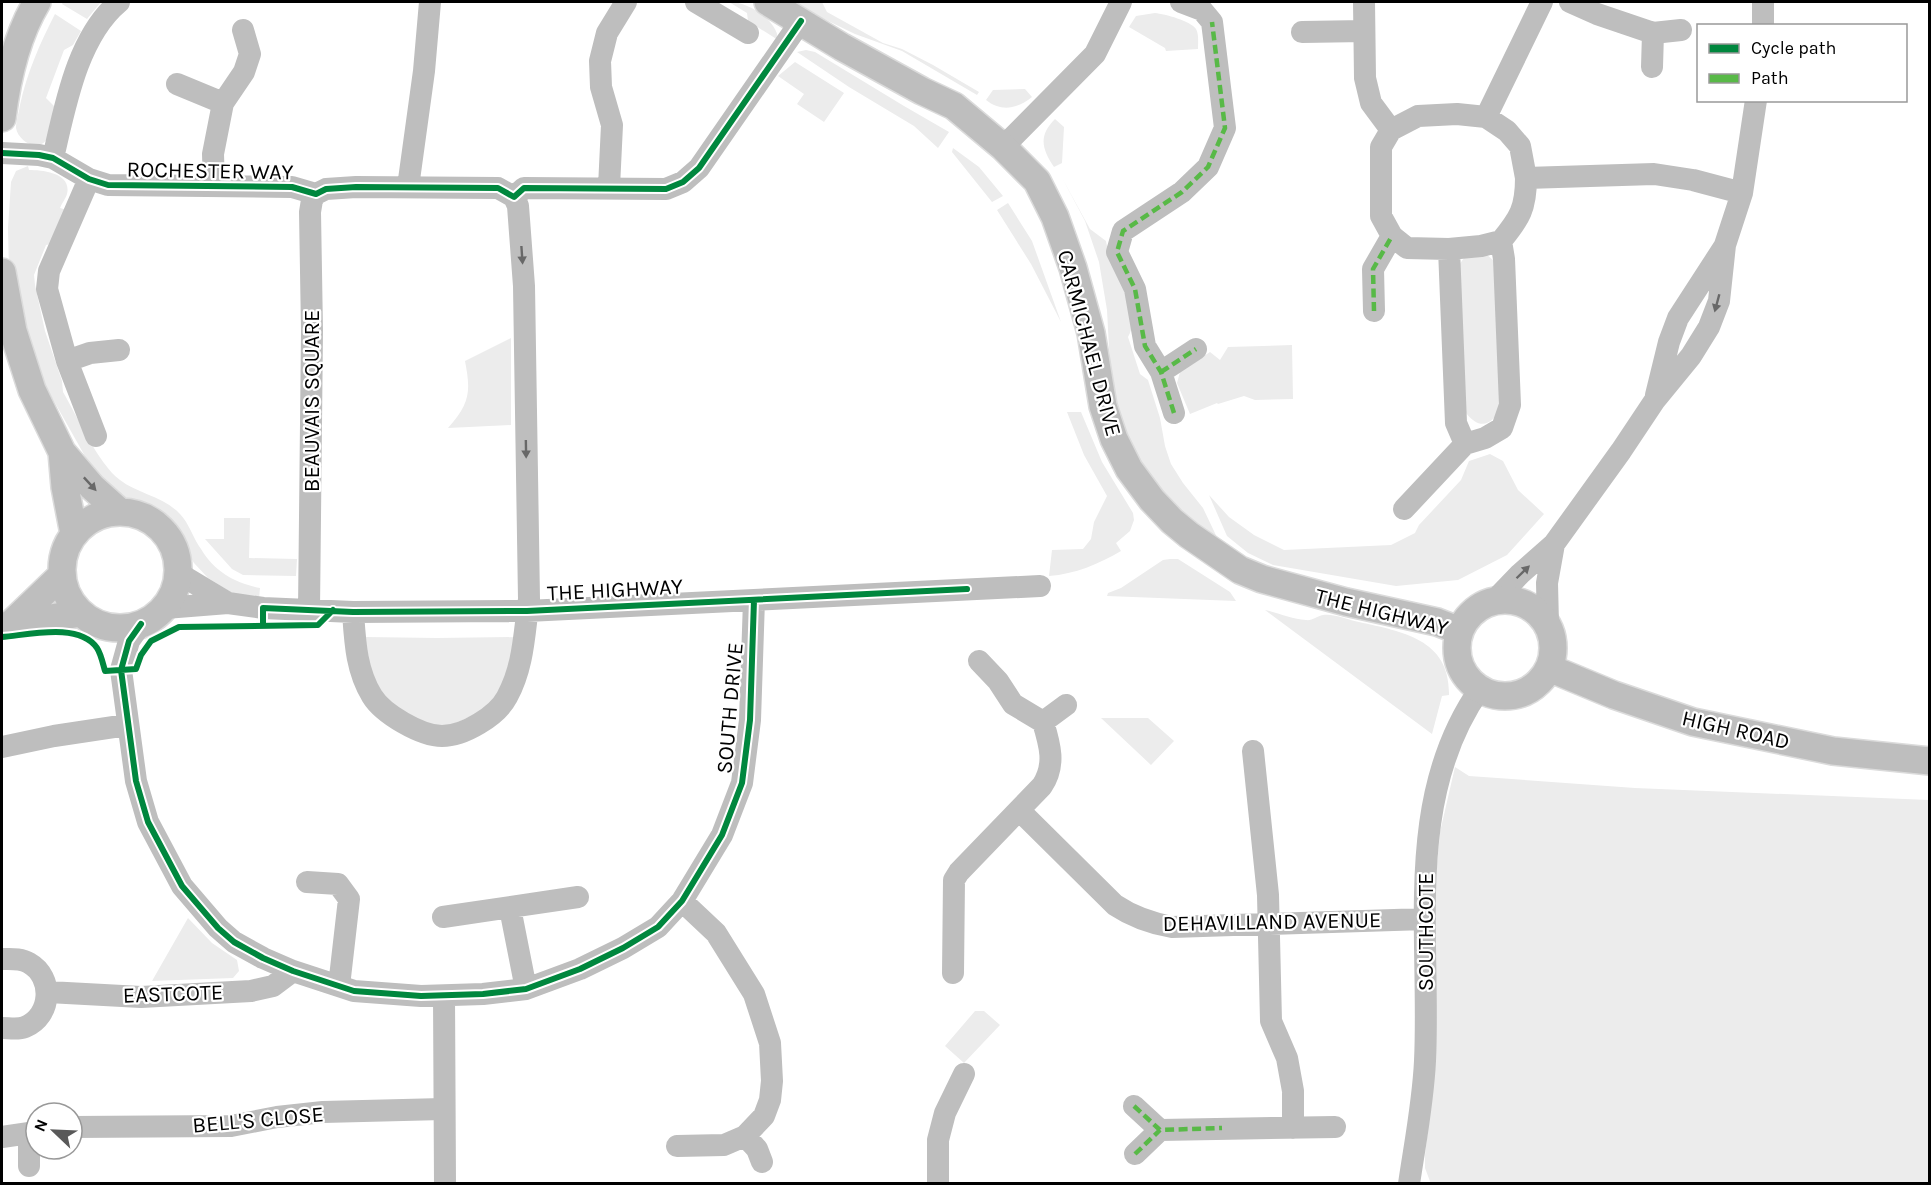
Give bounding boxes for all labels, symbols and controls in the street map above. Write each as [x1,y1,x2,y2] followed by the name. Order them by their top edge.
[1697,24,1907,102] legend
[1751,37,1836,59] text: Cycle path
[1751,67,1789,89] text: Path
[126,157,294,185] street label: ROCHESTER WAY
[517,245,526,264] one-way arrow
[1052,247,1126,439] street label: CARMICHAEL DRIVE
[1711,294,1721,312] one-way arrow
[299,310,325,492] street label: BEAUVAIS SQUARE
[521,440,531,459] one-way arrow
[82,476,96,490] one-way arrow
[1515,565,1529,579] one-way arrow
[546,573,684,607] street label: THE HIGHWAY
[1313,583,1451,641] street label: THE HIGHWAY
[711,641,749,775] street label: SOUTH DRIVE
[1679,705,1792,755] street label: HIGH ROAD
[1413,873,1439,991] street label: SOUTHCOTE
[1162,907,1382,937] street label: DEHAVILLAND AVENUE
[122,979,224,1009] street label: EASTCOTE
[24,1101,84,1161] north arrow
[191,1101,325,1139] street label: BELL'S CLOSE
[30,1116,52,1134] text: N

